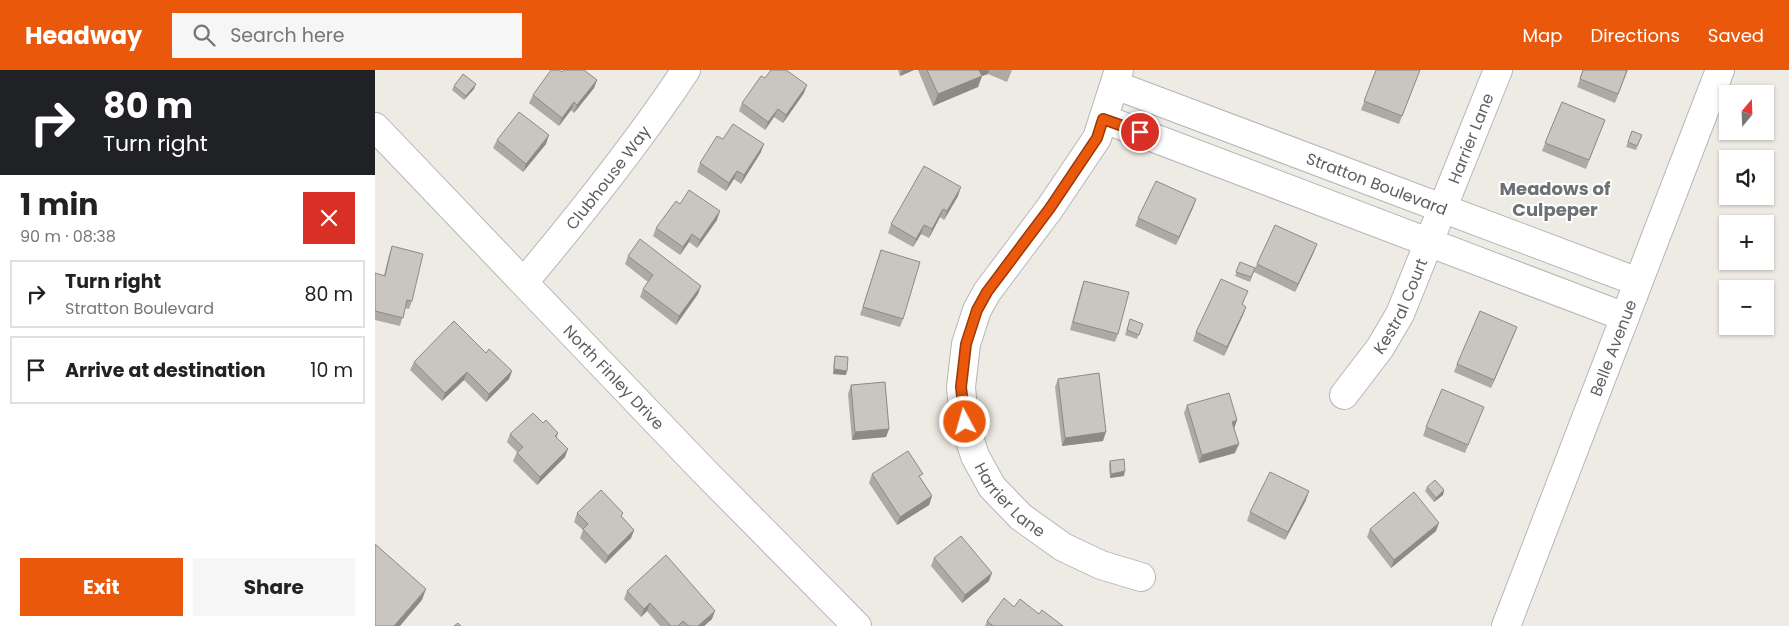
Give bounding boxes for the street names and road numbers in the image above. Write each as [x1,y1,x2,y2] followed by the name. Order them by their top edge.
[1442,90,1500,187] street label: Harrier Lane
[561,121,656,235] street label: Clubhouse Way
[1303,147,1451,221] street label: Stratton Boulevard
[1368,255,1433,359] street label: Kestral Court
[1584,296,1643,400] street label: Belle Avenue
[558,320,670,435] street label: North Finley Drive
[969,458,1050,543] street label: Harrier Lane

